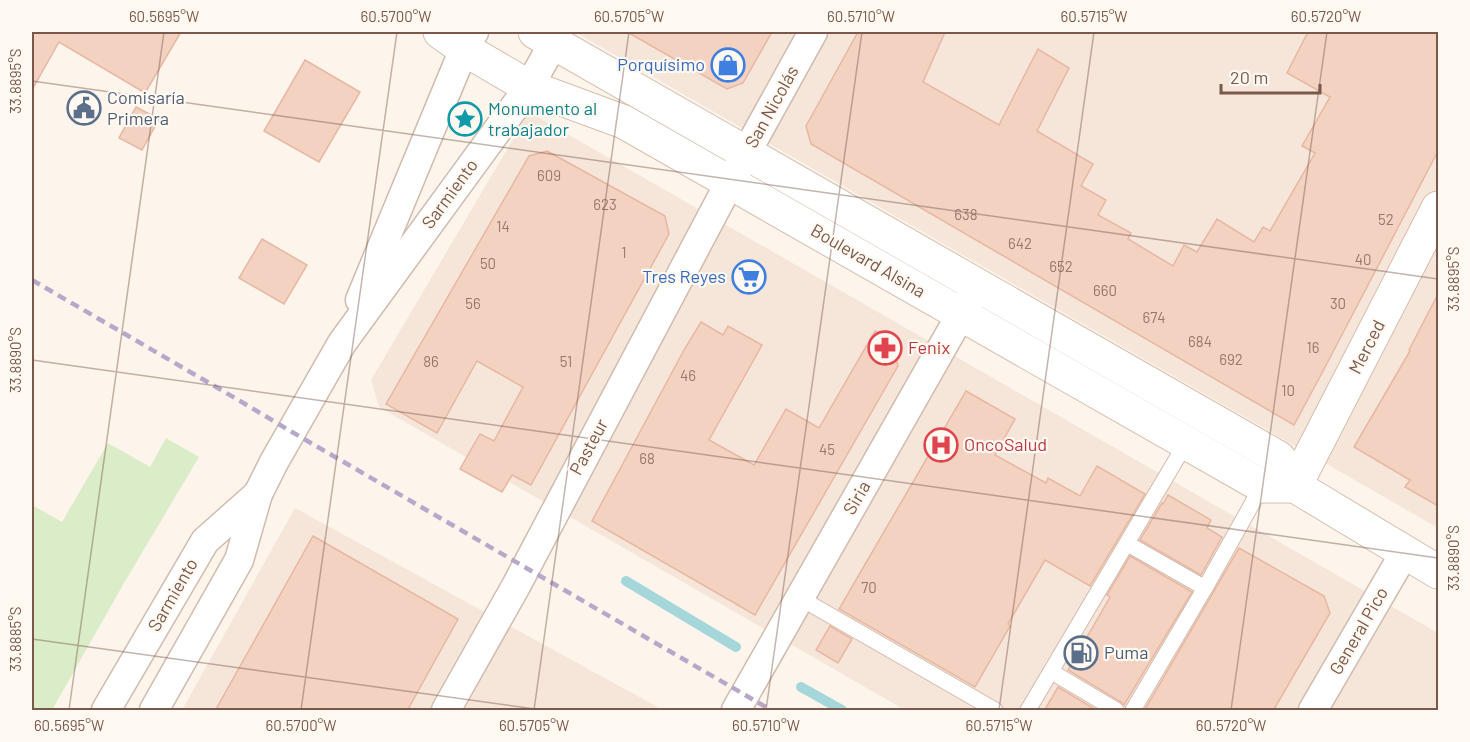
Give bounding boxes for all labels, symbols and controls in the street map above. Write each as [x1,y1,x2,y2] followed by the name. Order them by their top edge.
[129,7,199,25] text: 60.5695°W
[360,7,432,25] text: 60.5700°W
[594,7,664,25] text: 60.5705°W
[827,7,895,25] text: 60.5710°W
[1060,7,1128,25] text: 60.5715°W
[1291,7,1361,25] text: 60.5720°W
[710,47,746,83] shop icon: Porquísimo
[6,48,24,114] text: 33.8895°S
[617,53,705,75] place label: Porquísimo
[1221,57,1320,95] scale bar
[739,61,803,152] street label: San Nicolás
[1230,66,1268,88] text: 20 m
[107,86,185,129] place label: Comisaría Primera
[66,90,102,126] public building icon: Comisaría Primera
[488,97,597,140] place label: Monumento al trabajador
[447,101,483,137] place icon: Monumento al trabajador
[416,154,482,233] street label: Sarmiento
[537,166,561,184] house number: 609
[593,195,617,213] house number: 623
[954,205,978,223] house number: 638
[1378,210,1394,228] house number: 52
[496,217,510,235] house number: 14
[807,218,930,302] street label: Boulevard Alsina
[1008,234,1032,252] house number: 642
[621,243,627,261] house number: 1
[1444,246,1462,312] text: 33.8895°S
[1355,250,1371,268] house number: 40
[480,254,496,272] house number: 50
[1049,257,1073,275] house number: 652
[731,259,767,295] supermarket icon: Tres Reyes
[642,265,726,287] place label: Tres Reyes
[1093,281,1117,299] house number: 660
[465,294,481,312] house number: 56
[1330,294,1346,312] house number: 30
[1142,308,1166,326] house number: 674
[1343,316,1389,377] street label: Merced
[6,327,24,393] text: 33.8890°S
[867,330,903,366] pharmacy icon: Fenix
[1188,332,1212,350] house number: 684
[908,336,950,358] place label: Fenix
[1307,338,1319,356] house number: 16
[1219,350,1243,368] house number: 692
[423,352,439,370] house number: 86
[560,352,572,370] house number: 51
[680,366,696,384] house number: 46
[1281,381,1295,399] house number: 10
[564,414,612,478] street label: Pasteur
[923,427,959,463] hospital icon: OncoSalud
[964,433,1047,455] place label: OncoSalud
[819,440,835,458] house number: 45
[639,449,655,467] house number: 68
[838,477,875,518] street label: Siria
[1444,525,1462,591] text: 33.8890°S
[142,554,202,635] street label: Sarmiento
[861,578,877,596] house number: 70
[1324,583,1392,678] street label: General Pico
[6,606,24,672] text: 33.8885°S
[1063,635,1099,671] fuel station icon: Puma
[1104,641,1148,663] place label: Puma
[34,716,104,734] text: 60.5695°W
[265,716,337,734] text: 60.5700°W
[499,716,569,734] text: 60.5705°W
[732,716,800,734] text: 60.5710°W
[965,716,1033,734] text: 60.5715°W
[1196,716,1266,734] text: 60.5720°W

